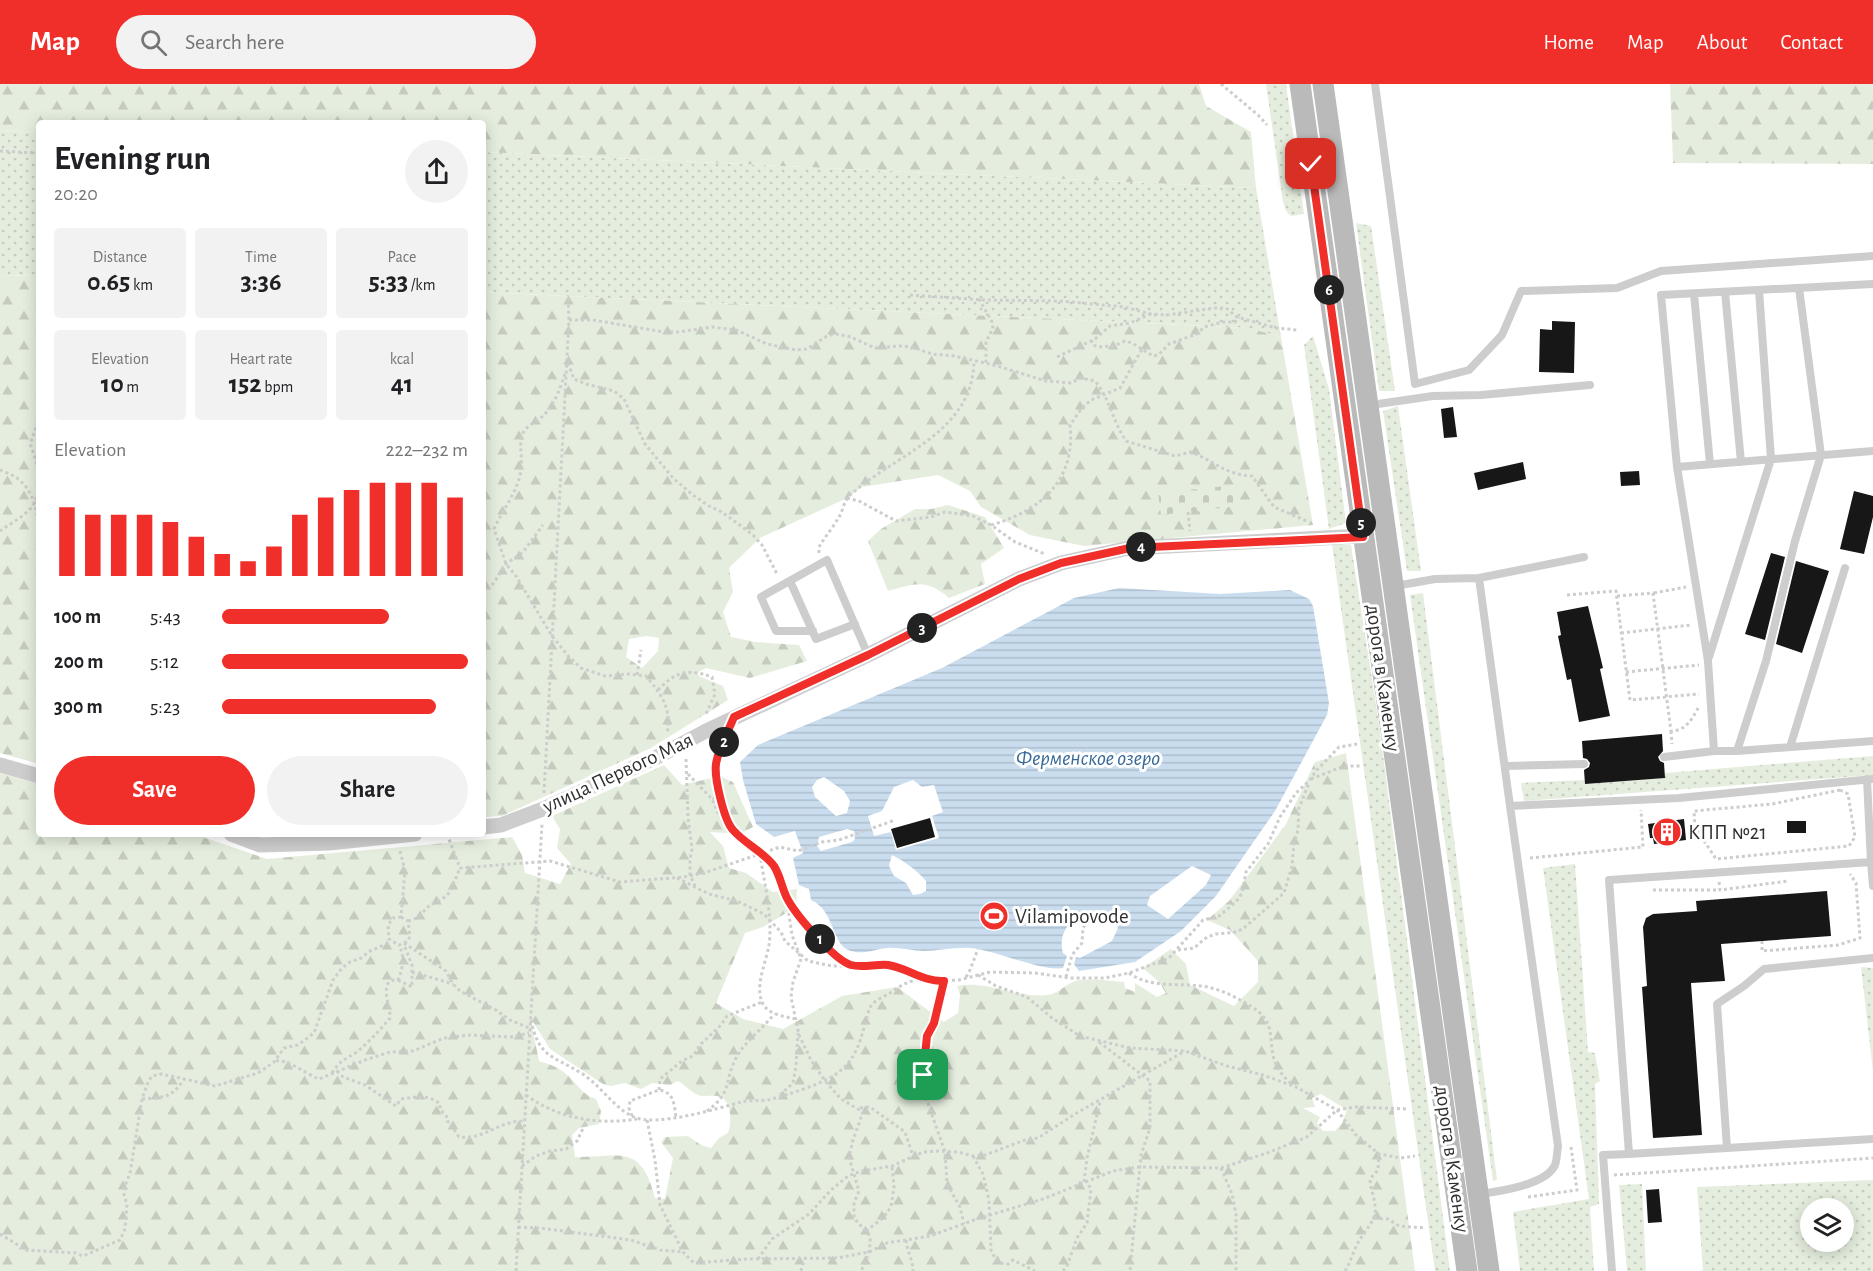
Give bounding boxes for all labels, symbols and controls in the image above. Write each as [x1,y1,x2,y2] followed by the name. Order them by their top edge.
[116,15,536,69] search box
[137,26,170,59] icon: search
[30,28,80,56] text: Map
[185,31,284,53] text: Search here
[1543,32,1594,53] text: Home
[1627,32,1664,53] text: Map
[1697,32,1747,53] text: About
[1780,32,1843,53] text: Contact
[1285,138,1336,189] pin
[405,140,468,203] button: share
[54,143,211,176] text: Evening run
[1294,147,1327,180] icon: check
[54,184,98,204] text: 20:20
[93,249,147,265] text: Distance
[245,249,277,265] text: Time
[388,249,416,265] text: Pace
[87,269,130,295] text: 0.65
[241,269,281,295] text: 3:36
[369,269,408,295] text: 5:33
[1314,275,1344,305] pin: 6
[130,277,153,293] text: km
[408,277,435,293] text: /km
[1325,282,1333,298] text: 6
[91,351,149,367] text: Elevation
[230,351,292,367] text: Heart rate
[390,351,414,367] text: kcal
[101,371,124,397] text: 10
[229,371,262,397] text: 152
[391,371,413,397] text: 41
[124,379,139,395] text: m
[262,379,293,395] text: bpm
[54,440,126,460] text: Elevation
[385,440,468,460] text: 222–232 m
[1346,508,1376,538] pin: 5
[1358,515,1364,531] text: 5
[1126,532,1156,562] pin: 4
[1137,539,1145,555] text: 4
[1362,603,1404,753] street label: дорога в Каменку
[54,607,101,627] text: 100 m
[150,607,181,627] text: 5:43
[907,613,937,643] pin: 3
[919,620,925,636] text: 3
[54,652,103,672] text: 200 m
[150,652,179,672] text: 5:12
[54,697,103,717] text: 300 m
[150,697,180,717] text: 5:23
[709,727,739,757] pin: 2
[539,729,696,817] street label: улица Первого Мая
[720,734,728,750] text: 2
[1016,747,1160,770] water label: Ферменское озеро
[54,756,255,825] button: Save
[267,756,468,825] button: Share
[1651,816,1683,848] building icon: КПП №21
[1688,822,1767,843] place label: КПП №21
[978,900,1010,932] sports icon: Vilamipovode
[1015,906,1129,927] place label: Vilamipovode
[805,924,835,954] pin: 1
[817,931,823,947] text: 1
[897,1049,948,1100] pin
[906,1058,939,1091] icon: arrive
[1431,1084,1473,1234] street label: дорога в Каменку
[1800,1198,1854,1252] map controls
[1800,1198,1854,1252] button: layers

